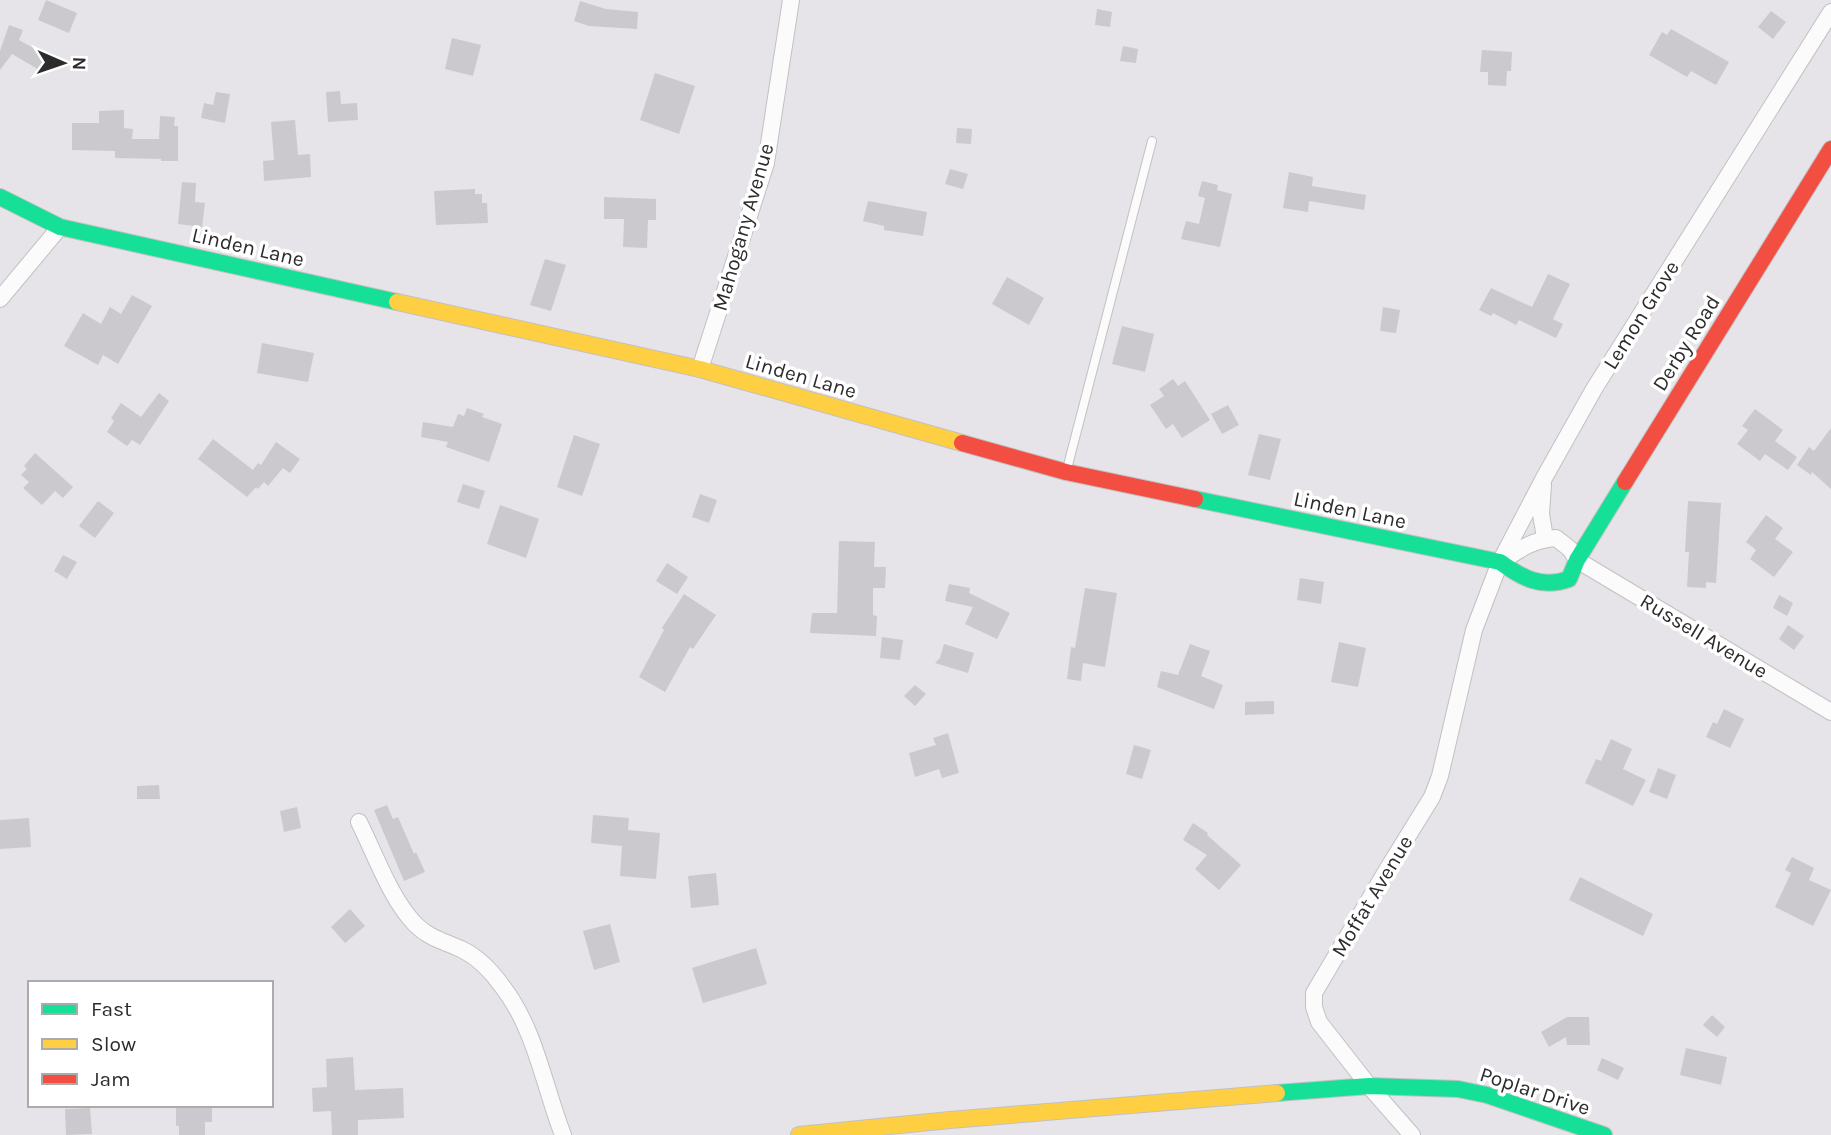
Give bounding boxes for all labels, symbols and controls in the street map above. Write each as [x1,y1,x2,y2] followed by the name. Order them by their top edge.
[28,28,98,98] north arrow
[68,56,90,71] text: N
[708,140,778,314] street label: Mahogany Avenue
[190,222,306,272] street label: Linden Lane
[1598,256,1684,374] street label: Lemon Grove
[1647,291,1725,395] street label: Derby Road
[743,349,859,403] street label: Linden Lane
[1292,486,1408,534] street label: Linden Lane
[1636,589,1772,683] street label: Russell Avenue
[1326,831,1418,961] street label: Moffat Avenue
[28,981,273,1107] legend
[91,997,132,1021] text: Fast
[91,1032,136,1056] text: Slow
[1477,1062,1593,1120] street label: Poplar Drive
[91,1067,131,1091] text: Jam

